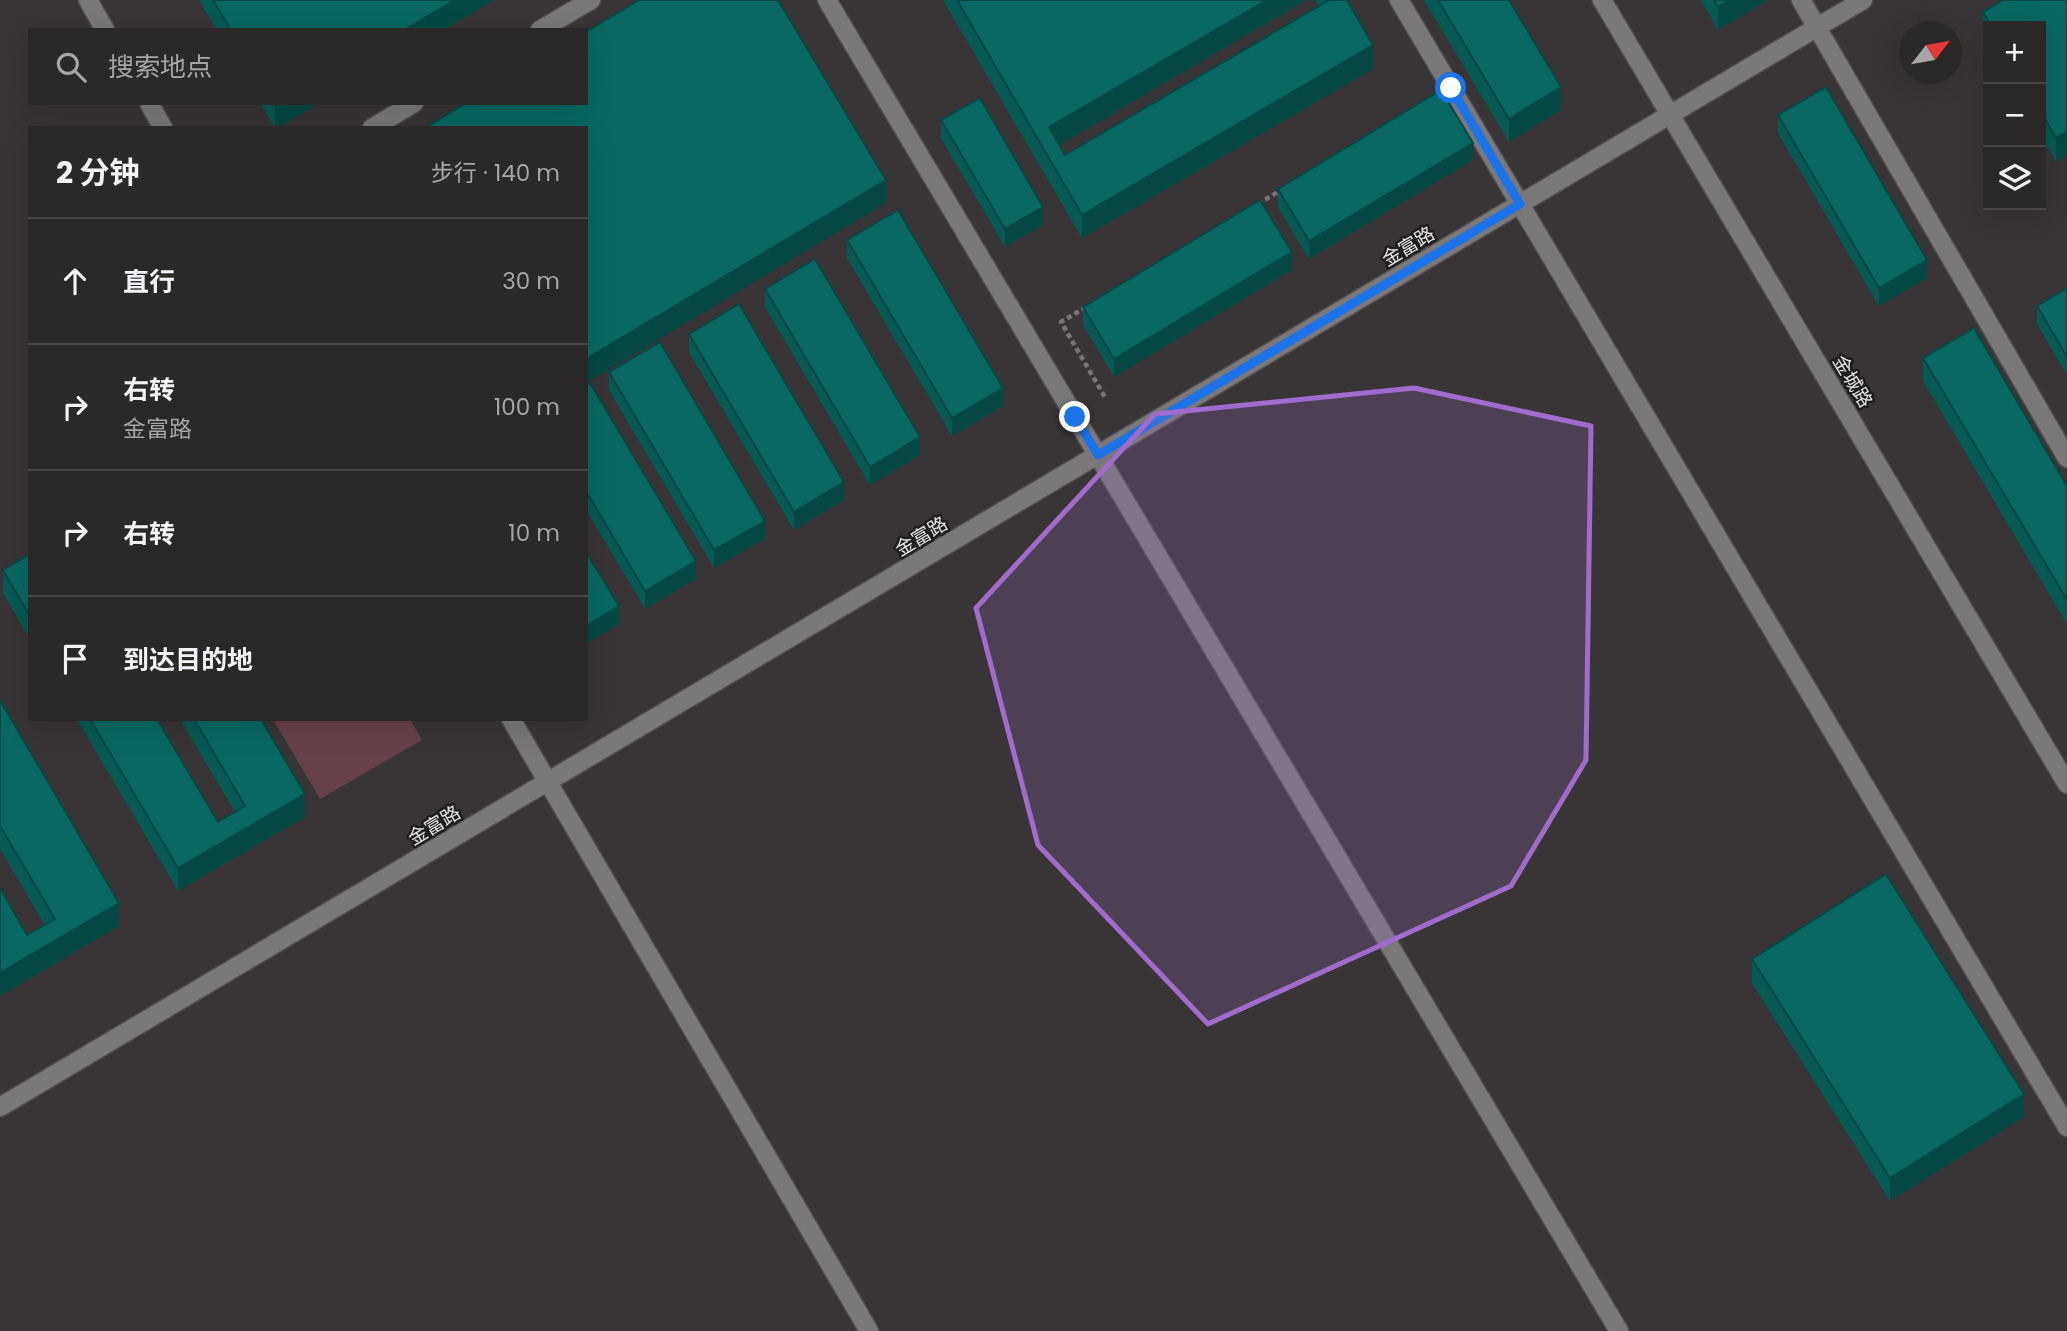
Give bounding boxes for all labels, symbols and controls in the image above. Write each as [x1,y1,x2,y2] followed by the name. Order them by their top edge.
[1899,21,1962,84] north arrow
[1983,21,2046,210] map controls
[1983,21,2046,84] button: +
[28,28,588,105] search box
[52,48,90,86] icon: search
[108,49,212,85] text: 搜索地点
[1435,72,1466,103] route start
[1983,84,2046,147] button: −
[1983,147,2046,210] button: layers
[56,151,140,194] text: 2 分钟
[431,157,560,189] text: 步行 · 140 m
[1377,220,1440,273] street label: 金富路
[56,262,94,300] icon: ahead
[123,264,175,300] text: 直行
[502,265,560,297] text: 30 m
[1826,350,1879,413] street label: 金城路
[123,372,175,408] text: 右转
[56,388,94,426] icon: right
[494,391,560,423] text: 100 m
[1059,401,1090,432] route end
[123,413,192,445] text: 金富路
[890,510,953,563] street label: 金富路
[56,514,94,552] icon: right
[123,516,175,552] text: 右转
[508,517,560,549] text: 10 m
[56,640,94,678] icon: arrive
[123,642,253,678] text: 到达目的地
[403,799,466,852] street label: 金富路

